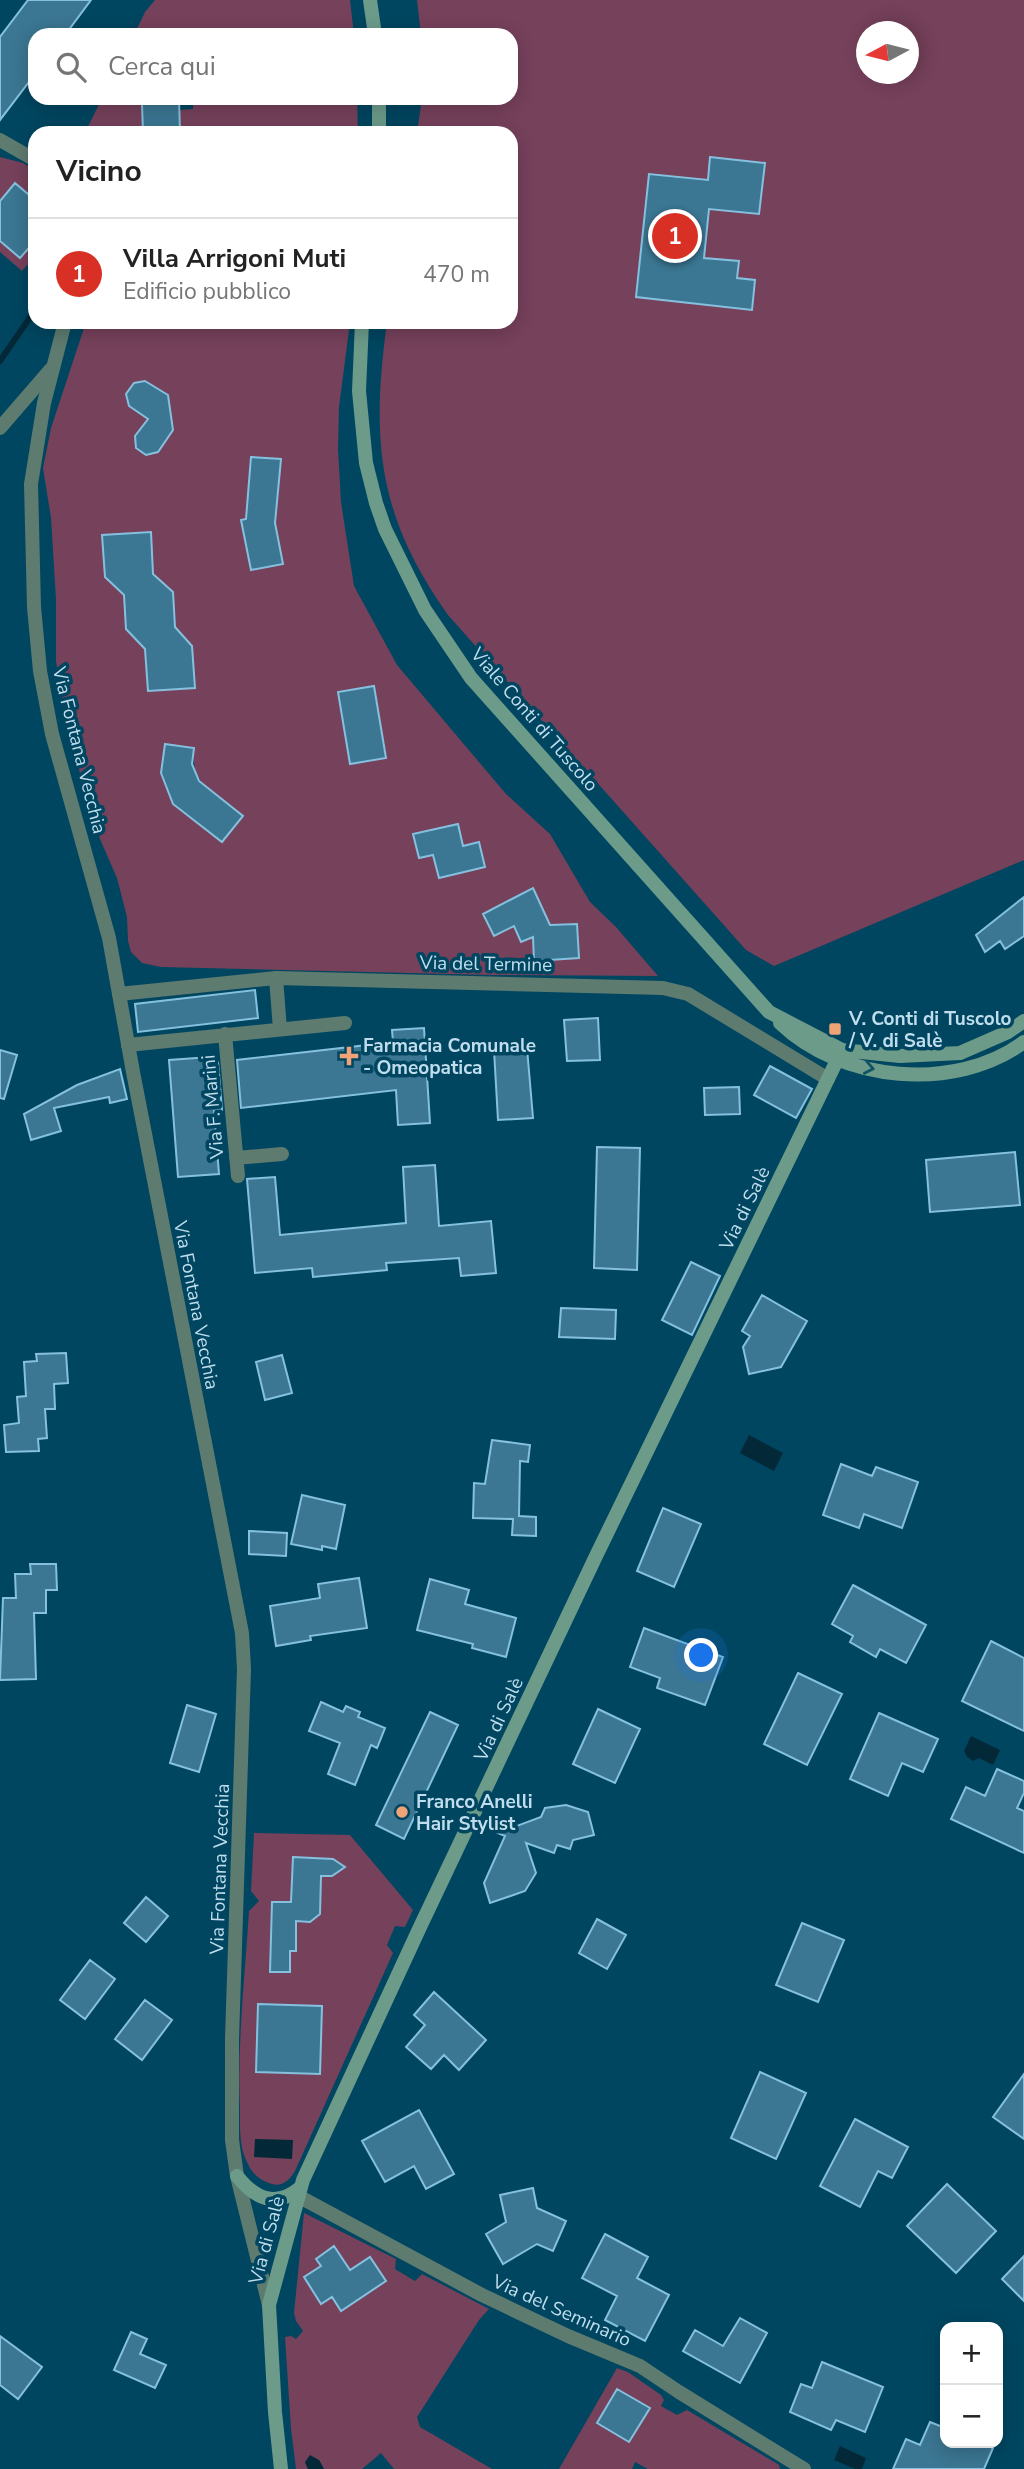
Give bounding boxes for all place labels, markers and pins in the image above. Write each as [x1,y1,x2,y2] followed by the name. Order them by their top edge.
[652,210,698,262] pin: 1
[848,1006,1012,1054] place label: V. Conti di Tuscolo / V. di Salè
[827,1021,843,1037] marker: V. Conti di Tuscolo / V. di Salè
[363,1033,536,1081] place label: Farmacia Comunale - Omeopatica
[341,1048,357,1064] marker: Farmacia Comunale - Omeopatica
[416,1789,533,1837] place label: Franco Anelli Hair Stylist
[394,1804,410,1820] marker: Franco Anelli Hair Stylist

